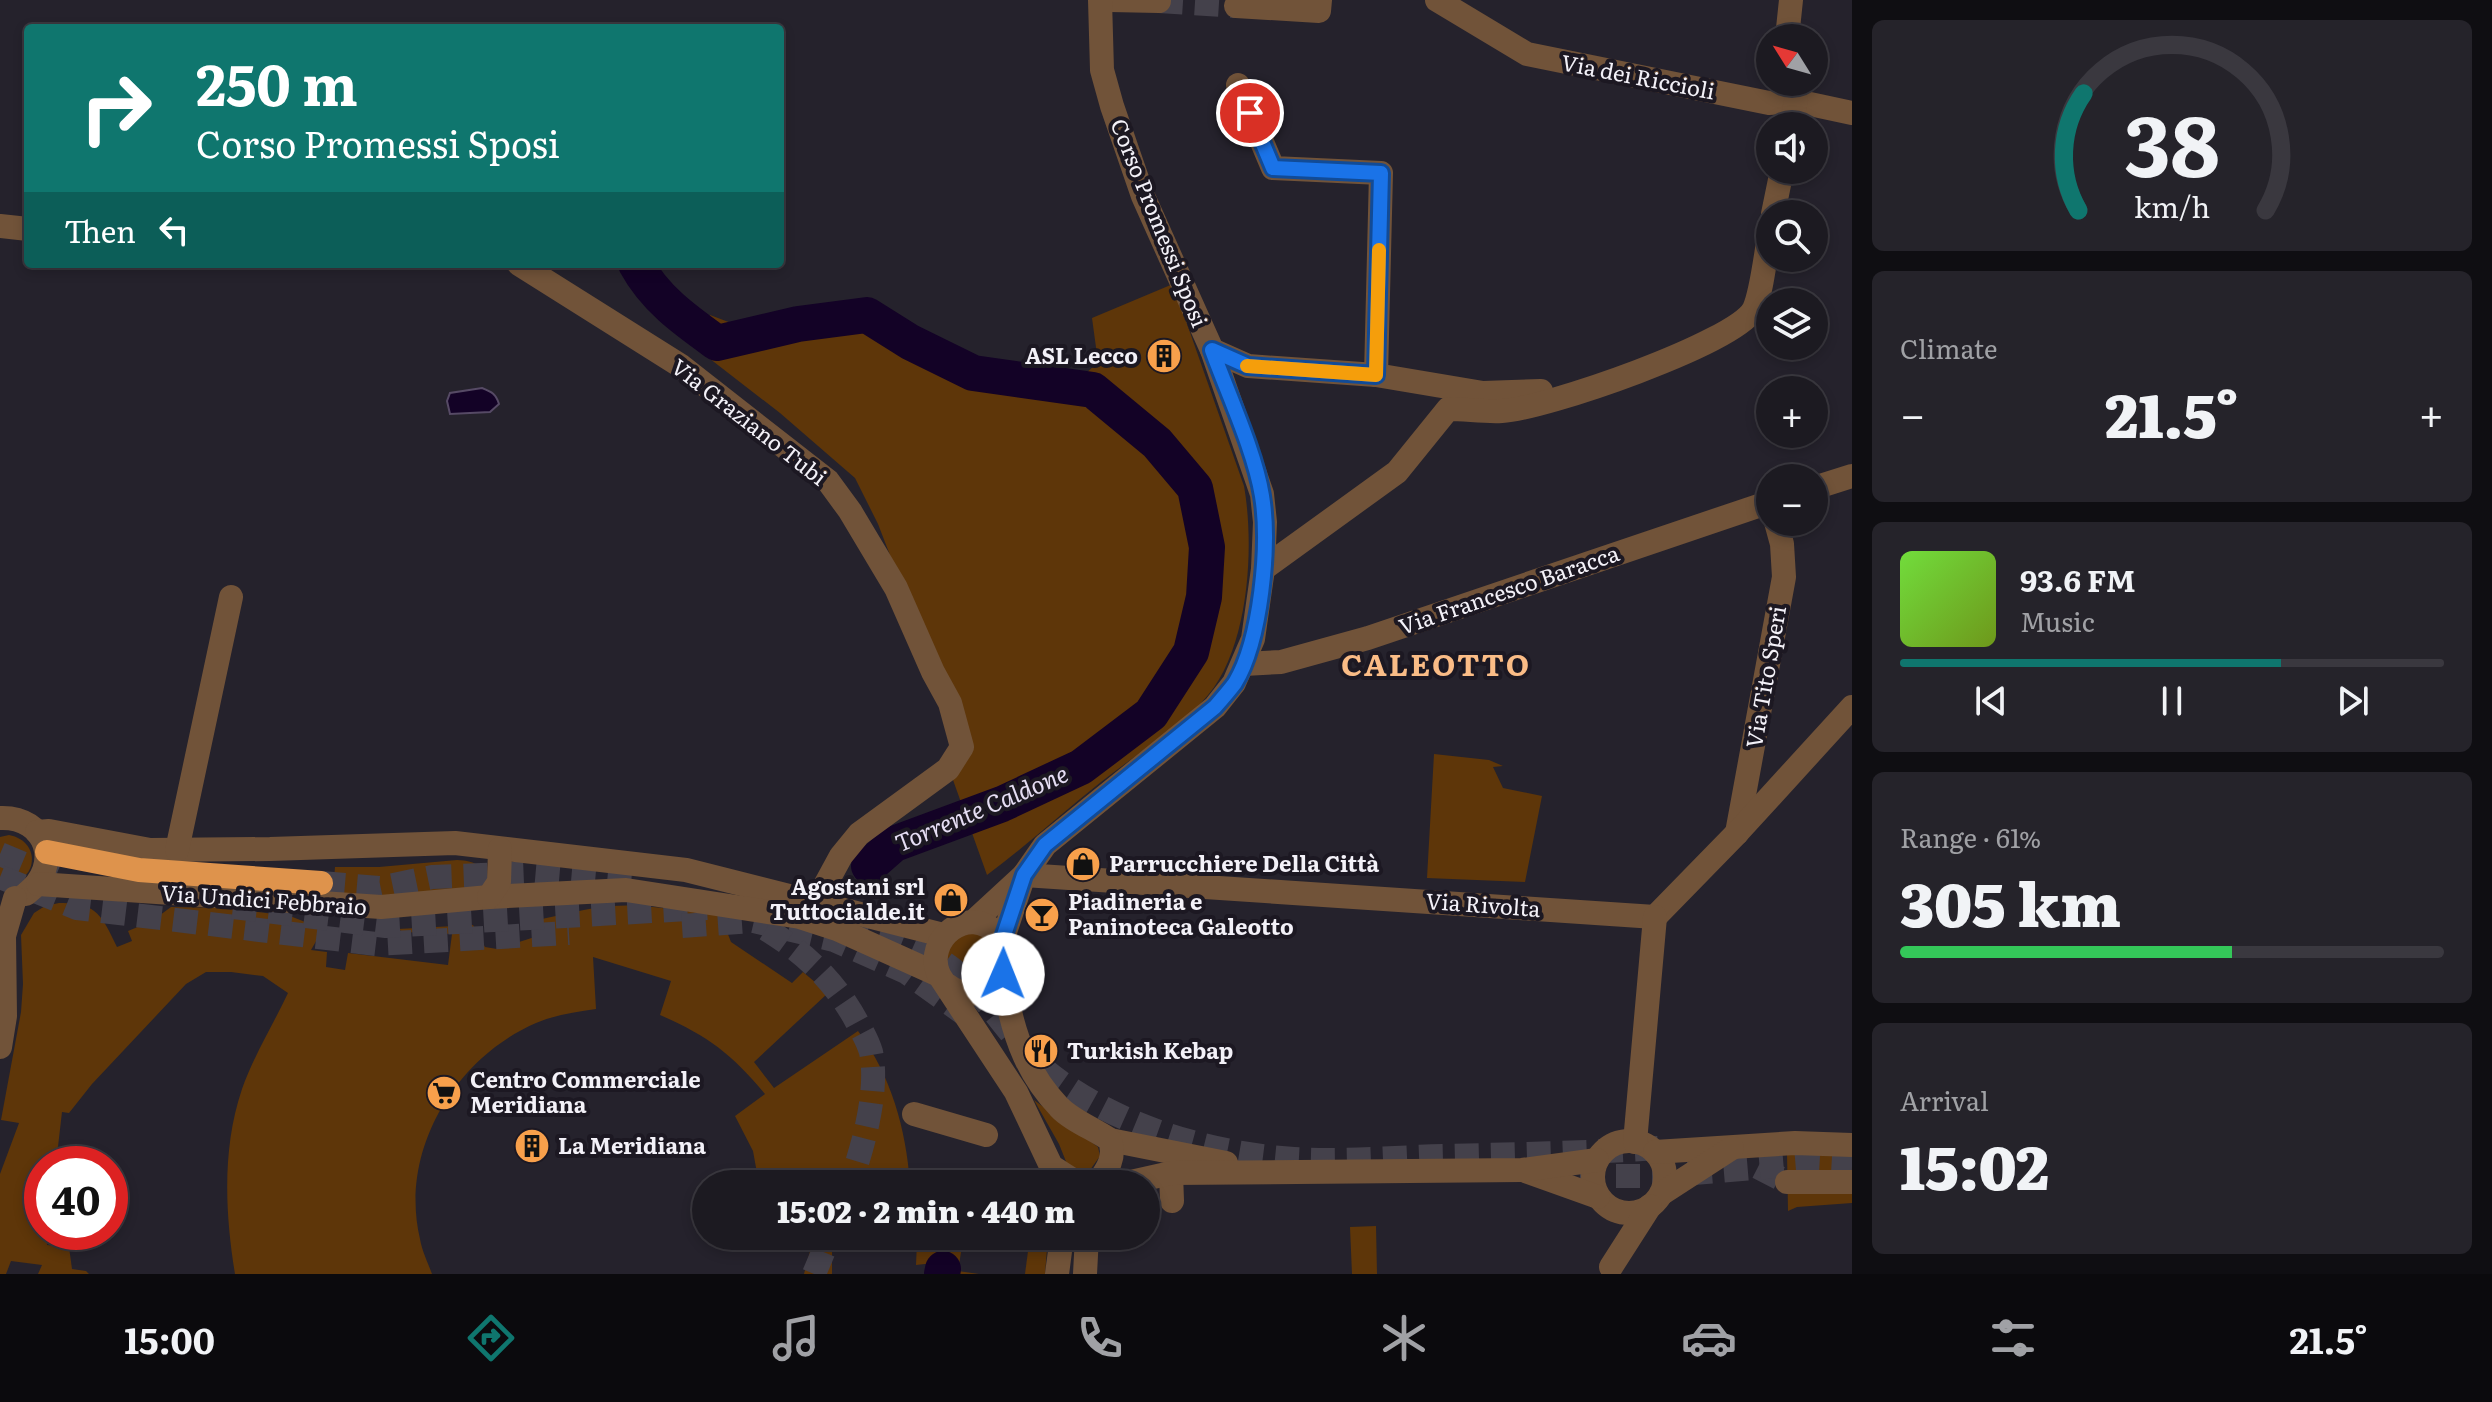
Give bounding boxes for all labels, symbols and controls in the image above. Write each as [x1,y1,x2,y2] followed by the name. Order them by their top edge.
[1756,24,1828,96] north arrow
[1756,24,1828,536] map controls
[196,40,358,123] text: 250 m
[1559,44,1718,107] street label: Via dei Riccioli
[64,56,168,160] icon: right
[1216,79,1284,147] pin
[2124,79,2220,203] text: 38
[1228,91,1272,135] icon: arrive
[1756,112,1828,184] button: sound
[1103,113,1217,332] street label: Corso Promessi Sposi
[196,116,560,169] text: Corso Promessi Sposi
[2134,185,2210,228] text: km/h
[1756,200,1828,272] button: search
[64,208,136,252] text: Then
[152,208,196,252] icon: left
[1756,288,1828,360] button: layers
[1900,328,1998,367] text: Climate
[1145,337,1183,375] building icon: ASL Lecco
[1025,338,1138,371] place label: ASL Lecco
[665,349,835,492] street label: Via Graziano Tubi
[2105,367,2239,456] text: 21.5°
[1756,376,1828,448] button: +
[1900,379,1926,445] text: −
[2418,379,2444,445] text: +
[1756,464,1828,536] button: −
[1394,535,1623,642] street label: Via Francesco Baracca
[2020,557,2136,601] text: 93.6 FM
[2020,601,2095,640] text: Music
[1736,603,1793,750] street label: Via Tito Speri
[1341,641,1531,685] district label: CALEOTTO
[1969,679,2013,723] icon: previous
[2150,679,2194,723] icon: pause
[2331,679,2375,723] icon: next
[889,755,1073,859] water label: Torrente Caldone
[1900,817,2041,856] text: Range · 61%
[1064,845,1102,883] shop icon: Parrucchiere Della Città
[1109,846,1380,879] place label: Parrucchiere Della Città
[1900,856,2121,945] text: 305 km
[770,869,925,927] place label: Agostani srl Tuttocialde.it
[160,875,368,922] street label: Via Undici Febbraio
[932,881,970,919] shop icon: Agostani srl Tuttocialde.it
[1425,883,1542,924] street label: Via Rivolta
[1068,884,1294,942] place label: Piadineria e Paninoteca Galeotto
[1023,896,1061,934] bar icon: Piadineria e Paninoteca Galeotto
[961,932,1045,1016] position arrow
[1022,1032,1060,1070] restaurant icon: Turkish Kebap
[1067,1033,1233,1066] place label: Turkish Kebap
[470,1062,701,1120] place label: Centro Commerciale Meridiana
[425,1074,463,1112] supermarket icon: Centro Commerciale Meridiana
[1900,1080,1989,1119] text: Arrival
[1900,1119,2049,1208] text: 15:02
[513,1127,551,1165] building icon: La Meridiana
[558,1128,706,1161] place label: La Meridiana
[24,1146,128,1250] speed limit sign: 40
[777,1188,1075,1232] text: 15:02 · 2 min · 440 m
[463,1310,519,1366] icon: directions
[768,1310,824,1366] icon: music
[1072,1310,1128,1366] icon: phone
[1376,1310,1432,1366] icon: climate
[1681,1310,1737,1366] icon: car
[1985,1310,2041,1366] icon: filters
[124,1312,215,1365] text: 15:00
[2289,1312,2368,1365] text: 21.5°

